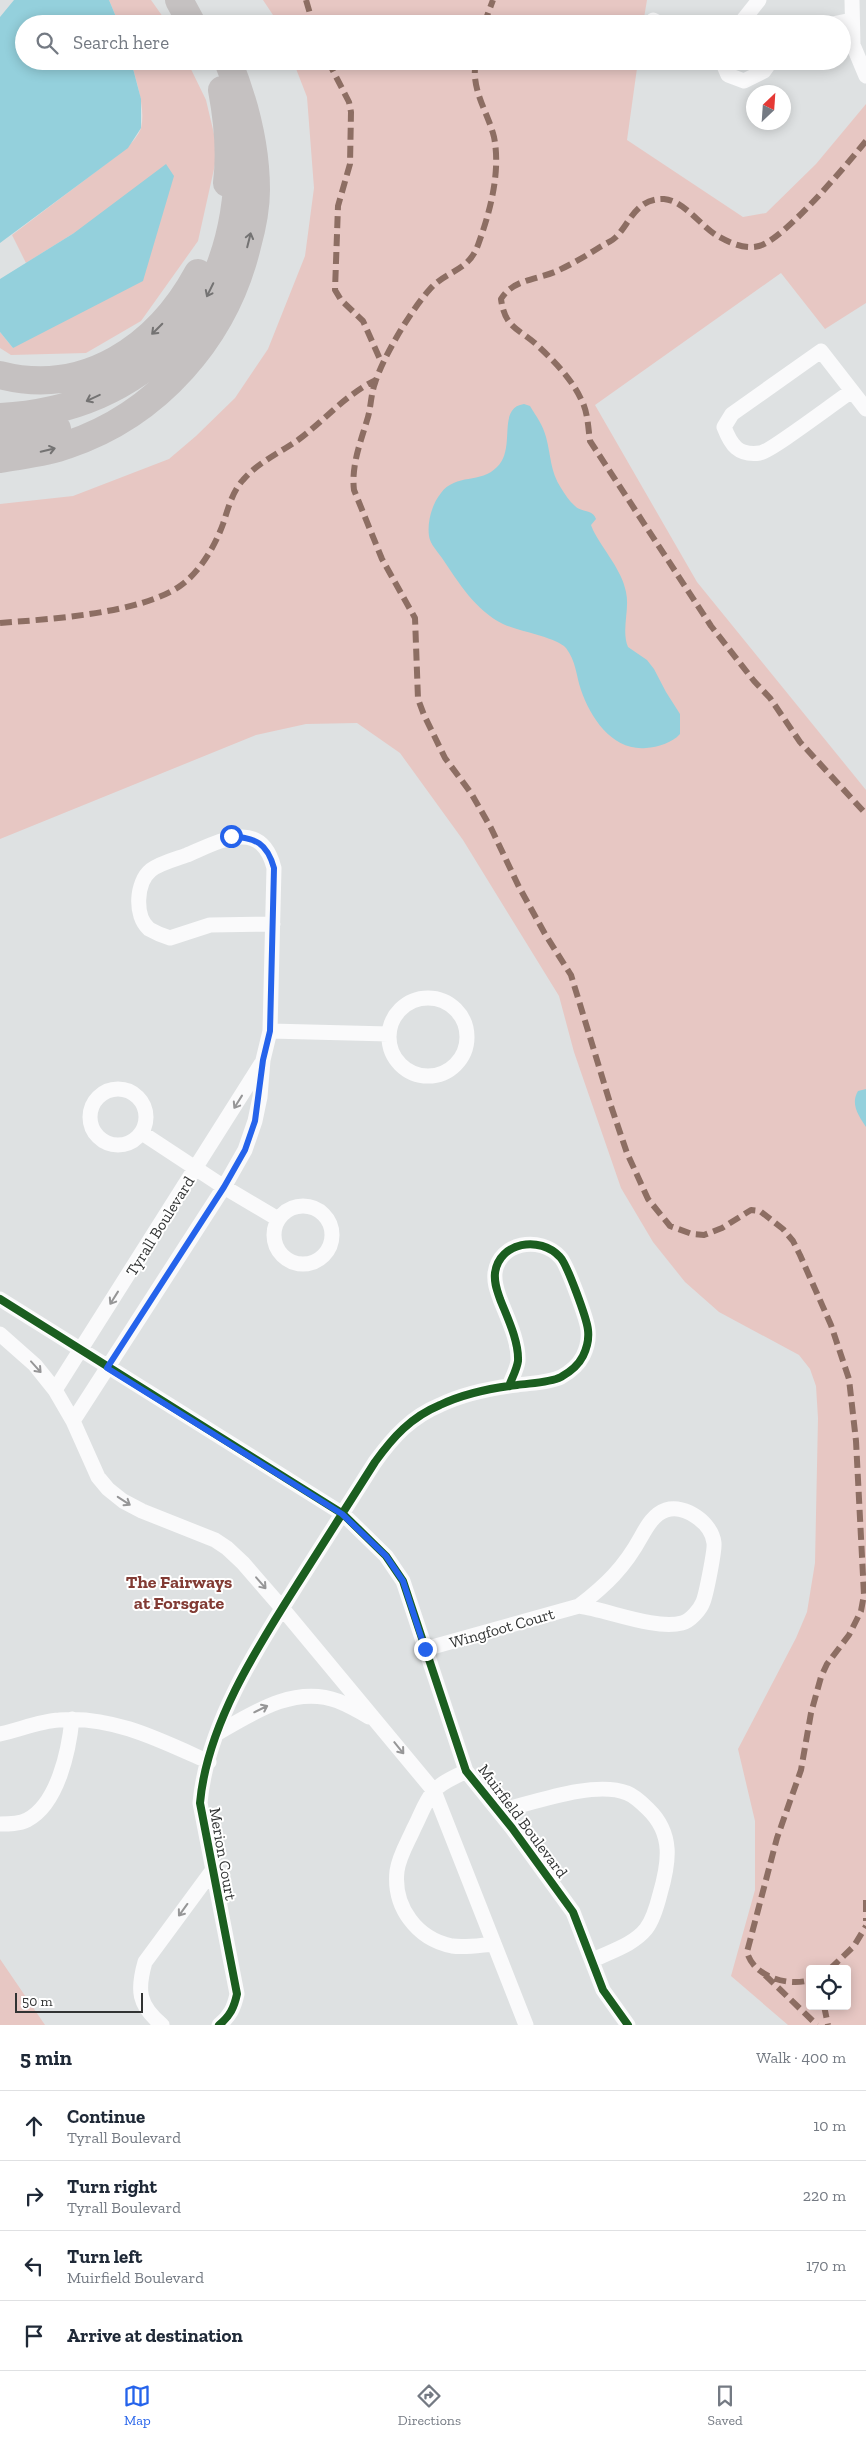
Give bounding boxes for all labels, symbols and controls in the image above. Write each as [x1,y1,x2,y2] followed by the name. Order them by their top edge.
[15,15,851,70] search box
[33,29,61,57] icon: search
[73,31,169,54] text: Search here
[746,85,791,130] north arrow
[245,232,254,248] one-way arrow
[204,282,214,297] one-way arrow
[150,323,163,335] one-way arrow
[86,394,101,404] one-way arrow
[39,445,55,454] one-way arrow
[220,825,243,848] route start
[233,1095,244,1109] one-way arrow
[122,1172,198,1279] street label: Tyrall Boulevard
[109,1291,119,1305] one-way arrow
[30,1361,42,1374] one-way arrow
[117,1496,131,1506] one-way arrow
[126,1571,232,1614] district label: The Fairways at Forsgate
[255,1576,266,1589] one-way arrow
[447,1604,557,1652] street label: Wingfoot Court
[414,1638,437,1661] route end
[253,1704,268,1713] one-way arrow
[394,1741,405,1754] one-way arrow
[474,1761,572,1882] street label: Muirfield Boulevard
[206,1806,240,1902] street label: Merion Court
[178,1903,188,1917] one-way arrow
[806,1965,851,2010] map controls
[806,1965,851,2010] button: locate
[15,1990,142,2013] scale bar
[22,1993,53,2010] text: 50 m
[20,2045,72,2070] text: 5 min
[756,2048,846,2067] text: Walk · 400 m
[67,2105,145,2128] text: Continue
[20,2112,48,2140] icon: ahead
[813,2116,846,2135] text: 10 m
[67,2128,181,2147] text: Tyrall Boulevard
[67,2175,157,2198] text: Turn right
[20,2182,48,2210] icon: right
[803,2186,846,2205] text: 220 m
[67,2198,181,2217] text: Tyrall Boulevard
[67,2245,142,2268] text: Turn left
[20,2252,48,2280] icon: left
[806,2256,846,2275] text: 170 m
[67,2268,204,2287] text: Muirfield Boulevard
[20,2322,48,2350] icon: arrive
[67,2324,243,2347] text: Arrive at destination
[123,2382,151,2429] tab: Map
[398,2382,461,2429] tab: Directions
[708,2382,743,2429] tab: Saved

